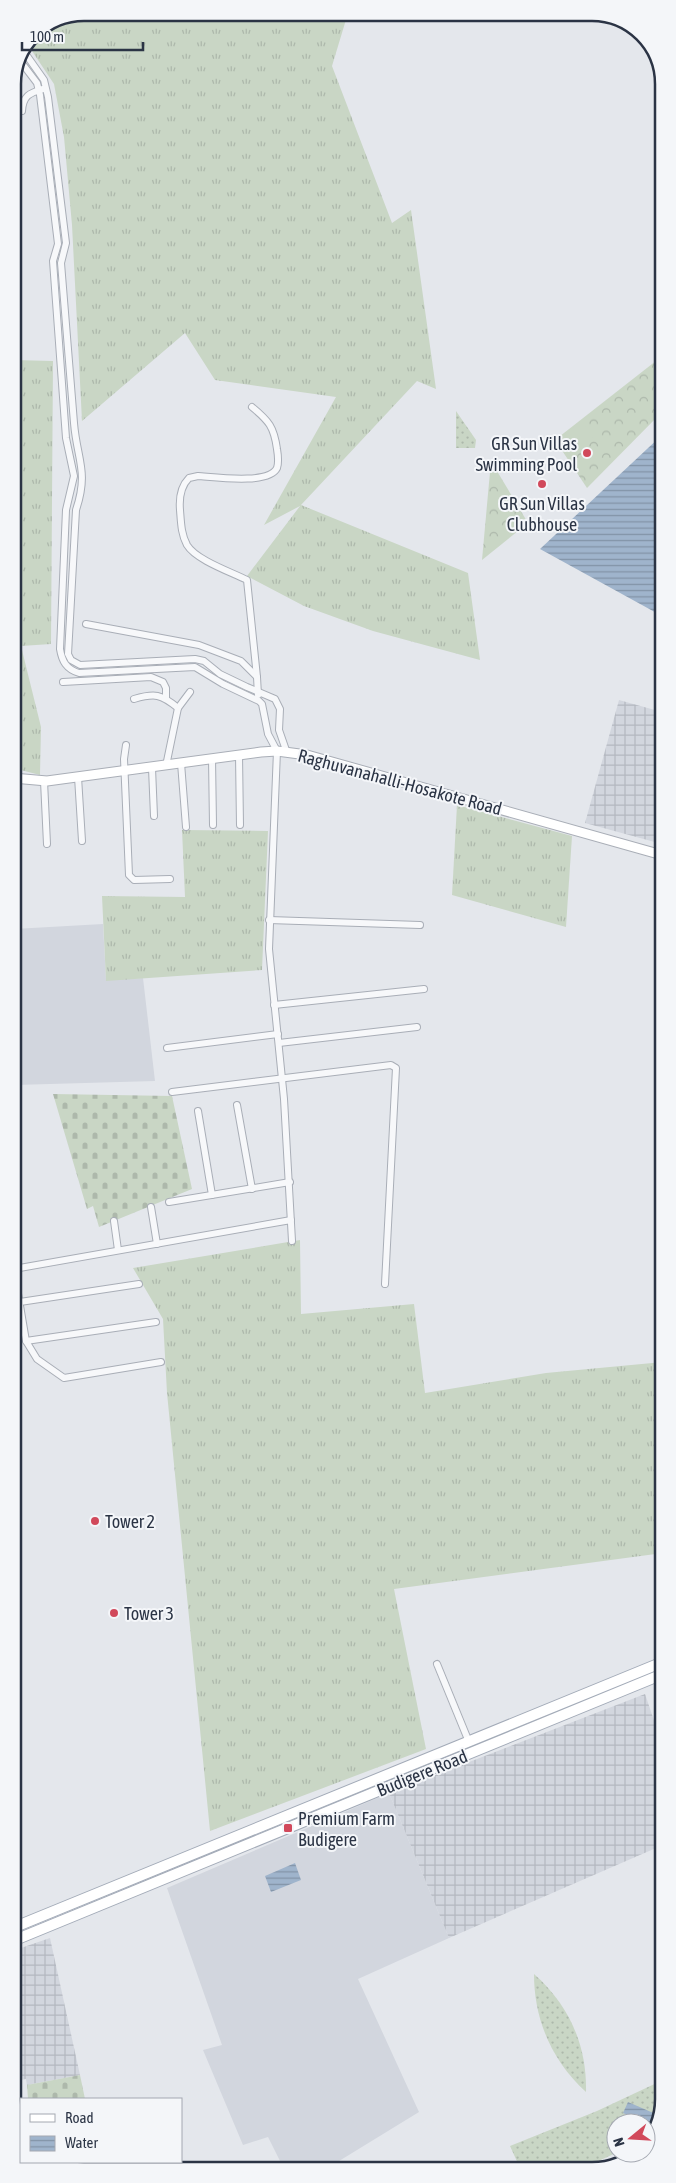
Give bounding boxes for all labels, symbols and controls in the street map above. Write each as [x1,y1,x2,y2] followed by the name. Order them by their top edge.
[22,20,144,52] scale bar
[30,28,64,45] text: 100 m
[475,433,577,475] place label: GR Sun Villas Swimming Pool
[581,447,593,459] marker: GR Sun Villas Swimming Pool
[536,478,548,490] marker: GR Sun Villas Clubhouse
[499,493,585,535] place label: GR Sun Villas Clubhouse
[296,745,504,819] street label: Raghuvanahalli-Hosakote Road
[105,1511,155,1532] place label: Tower 2
[89,1515,101,1527] marker: Tower 2
[124,1603,174,1624] place label: Tower 3
[108,1607,120,1619] marker: Tower 3
[374,1745,470,1801] street label: Budigere Road
[298,1808,395,1850] place label: Premium Farm Budigere
[282,1822,294,1834] marker: Premium Farm Budigere
[20,2098,182,2163] legend
[65,2109,94,2126] text: Road
[606,2113,656,2163] north arrow
[65,2134,98,2151] text: Water
[610,2136,628,2148] text: N

